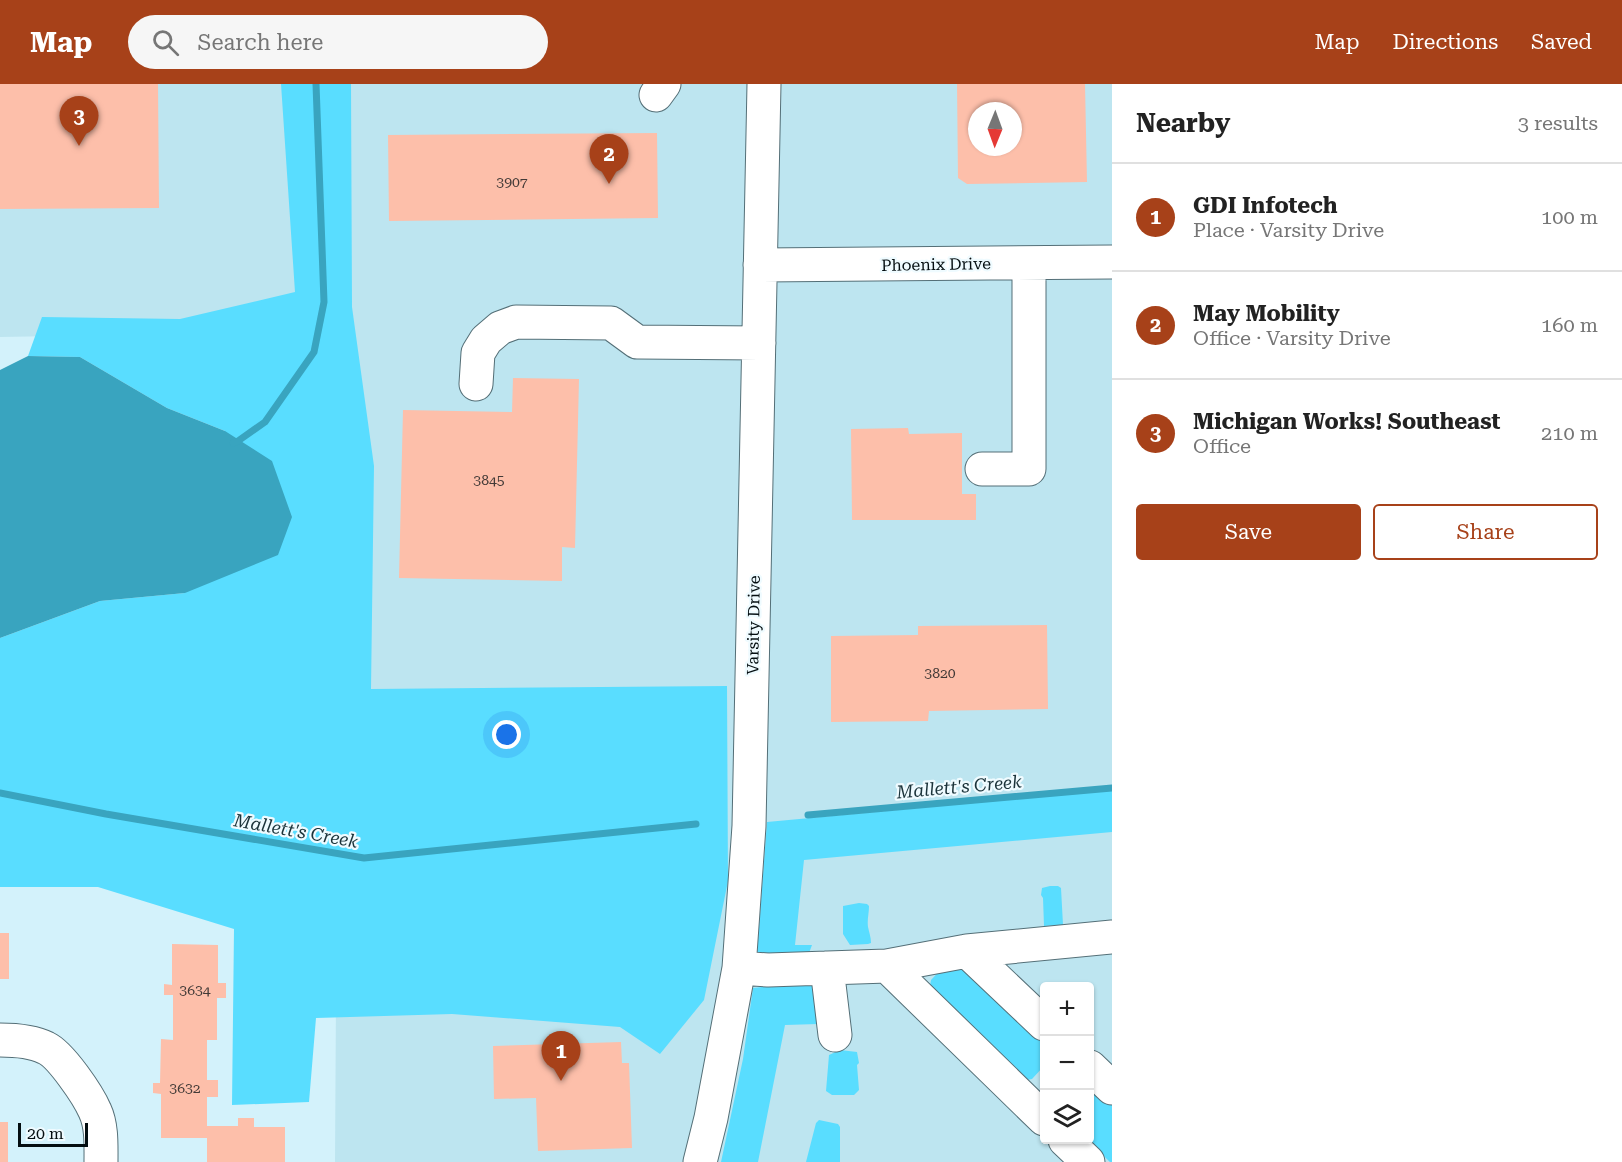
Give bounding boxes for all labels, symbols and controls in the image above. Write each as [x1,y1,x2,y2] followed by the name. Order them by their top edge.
[128,15,548,69] search box
[30,26,92,59] text: Map
[149,26,182,59] icon: search
[197,30,323,55] text: Search here
[1315,30,1359,54] text: Map
[1392,30,1498,54] text: Directions
[1531,30,1592,54] text: Saved
[60,97,98,146] pin: 3
[968,102,1022,156] north arrow
[1136,108,1230,138] text: Nearby
[1518,111,1598,135] text: 3 results
[590,135,628,184] pin: 2
[496,174,528,190] house number: 3907
[1193,193,1338,218] text: GDI Infotech
[1150,205,1161,229] text: 1
[1541,205,1598,229] text: 100 m
[1193,218,1384,242] text: Place · Varsity Drive
[881,254,991,275] street label: Phoenix Drive
[1193,301,1340,326] text: May Mobility
[1150,313,1161,337] text: 2
[1541,313,1598,337] text: 160 m
[1193,326,1391,350] text: Office · Varsity Drive
[1193,409,1500,434] text: Michigan Works! Southeast
[1150,421,1161,445] text: 3
[1541,421,1598,445] text: 210 m
[1193,434,1251,458] text: Office
[473,472,505,488] house number: 3845
[1136,504,1361,560] button: Save
[1373,504,1598,560] button: Share
[743,575,764,675] street label: Varsity Drive
[924,665,956,681] house number: 3820
[492,720,521,749] your location
[894,771,1023,803] water label: Mallett's Creek
[231,809,360,852] water label: Mallett's Creek
[179,982,211,998] house number: 3634
[1040,982,1094,1144] map controls
[1040,982,1094,1036] button: +
[542,1032,580,1081] pin: 1
[1040,1036,1094,1090] button: −
[169,1080,201,1096] house number: 3632
[1040,1090,1094,1144] button: layers
[18,1120,88,1148] scale bar
[27,1124,64,1143] text: 20 m

